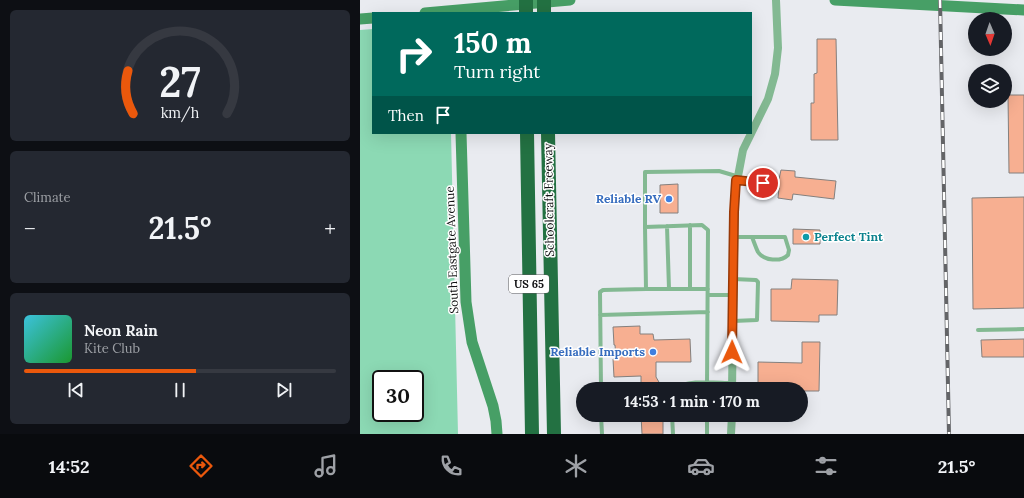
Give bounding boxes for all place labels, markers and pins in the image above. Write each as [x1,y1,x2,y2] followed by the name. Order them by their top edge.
[746,166,780,200] pin
[596,191,661,206] place label: Reliable RV
[664,194,674,204] marker: Reliable RV
[814,229,884,244] place label: Perfect Tint
[801,232,811,242] marker: Perfect Tint
[550,344,645,359] place label: Reliable Imports
[648,347,658,357] marker: Reliable Imports

